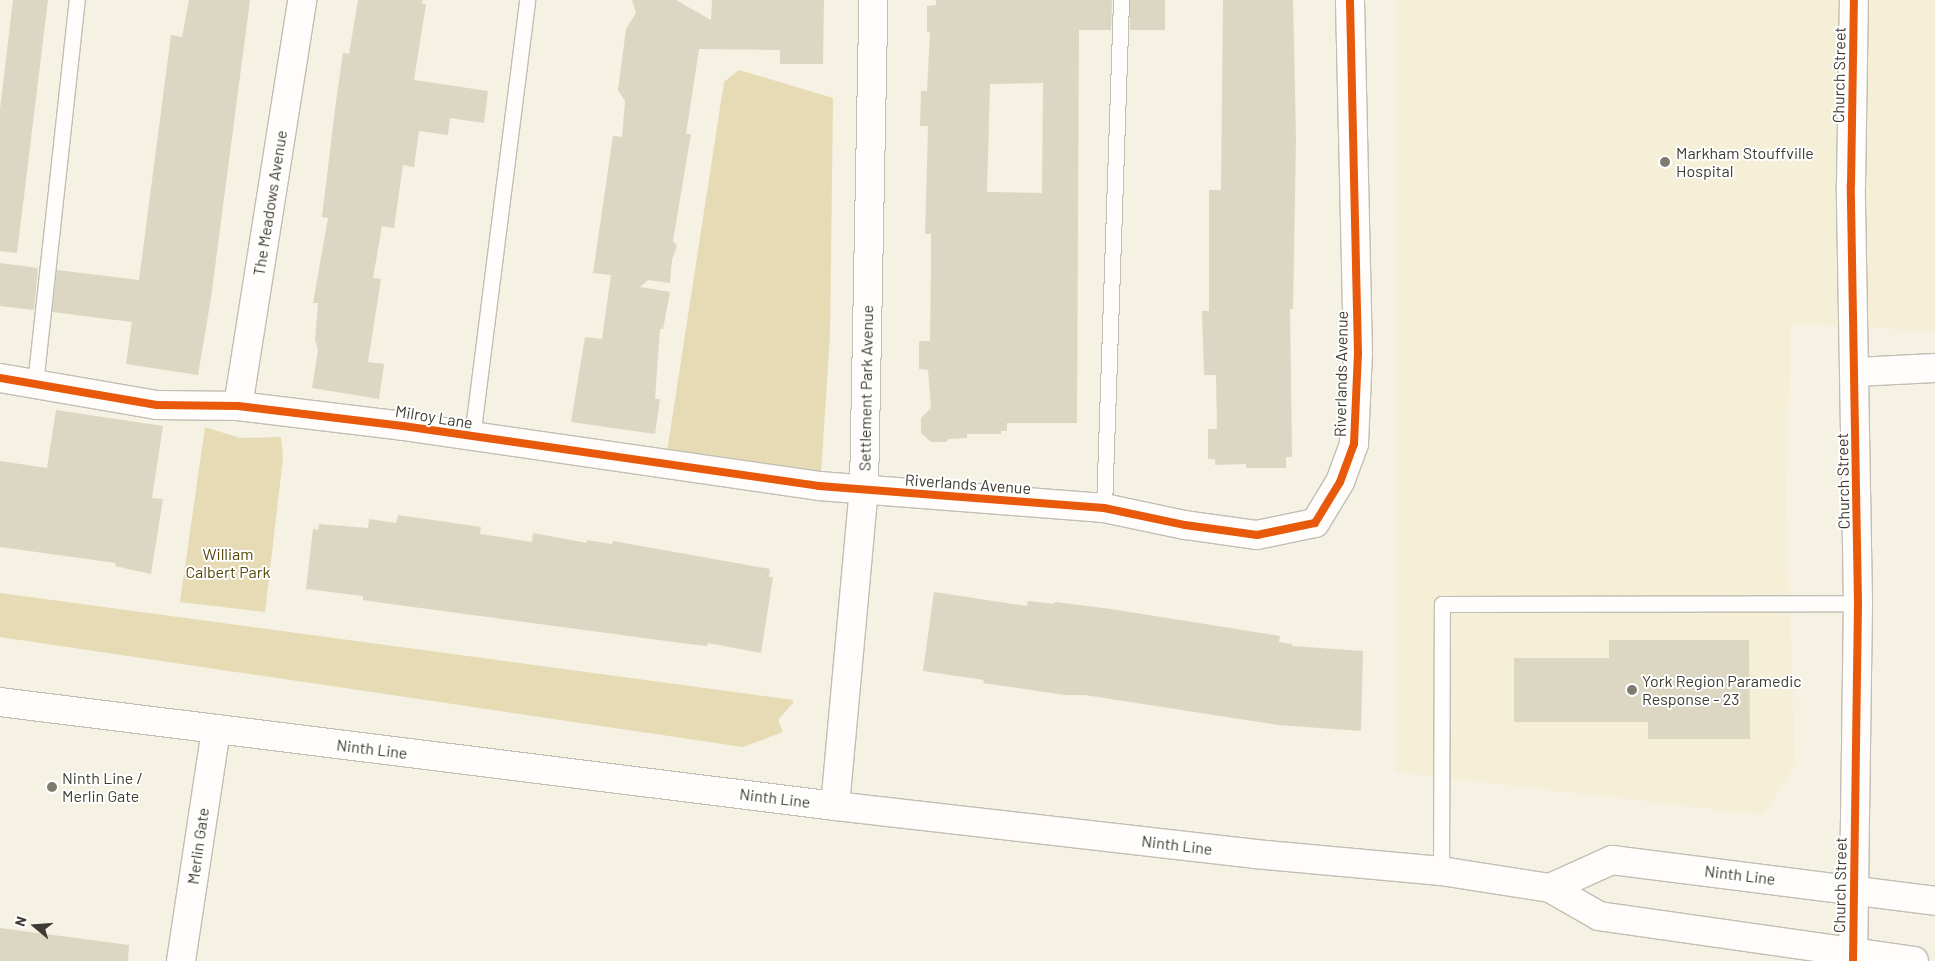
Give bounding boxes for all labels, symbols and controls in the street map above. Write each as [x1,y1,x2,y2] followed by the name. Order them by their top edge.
[1829,27,1849,123] street label: Church Street
[249,129,291,277] street label: The Meadows Avenue
[1676,143,1814,181] place label: Markham Stouffville Hospital
[1658,155,1672,169] marker: Markham Stouffville Hospital
[855,305,877,471] street label: Settlement Park Avenue
[1330,311,1352,437] street label: Riverlands Avenue
[394,401,474,433] street label: Milroy Lane
[1833,433,1853,529] street label: Church Street
[904,470,1032,498] street label: Riverlands Avenue
[185,544,271,582] park label: William Calbert Park
[1642,671,1802,709] place label: York Region Paramedic Response - 23
[1626,684,1638,696] marker: York Region Paramedic Response - 23
[335,735,409,763] street label: Ninth Line
[62,768,143,806] place label: Ninth Line / Merlin Gate
[46,781,58,793] marker: Ninth Line / Merlin Gate
[738,784,812,812] street label: Ninth Line
[183,806,213,886] street label: Merlin Gate
[1140,831,1214,859] street label: Ninth Line
[1830,837,1850,933] street label: Church Street
[1703,861,1777,889] street label: Ninth Line
[10,901,60,951] north arrow
[11,914,30,928] text: N

